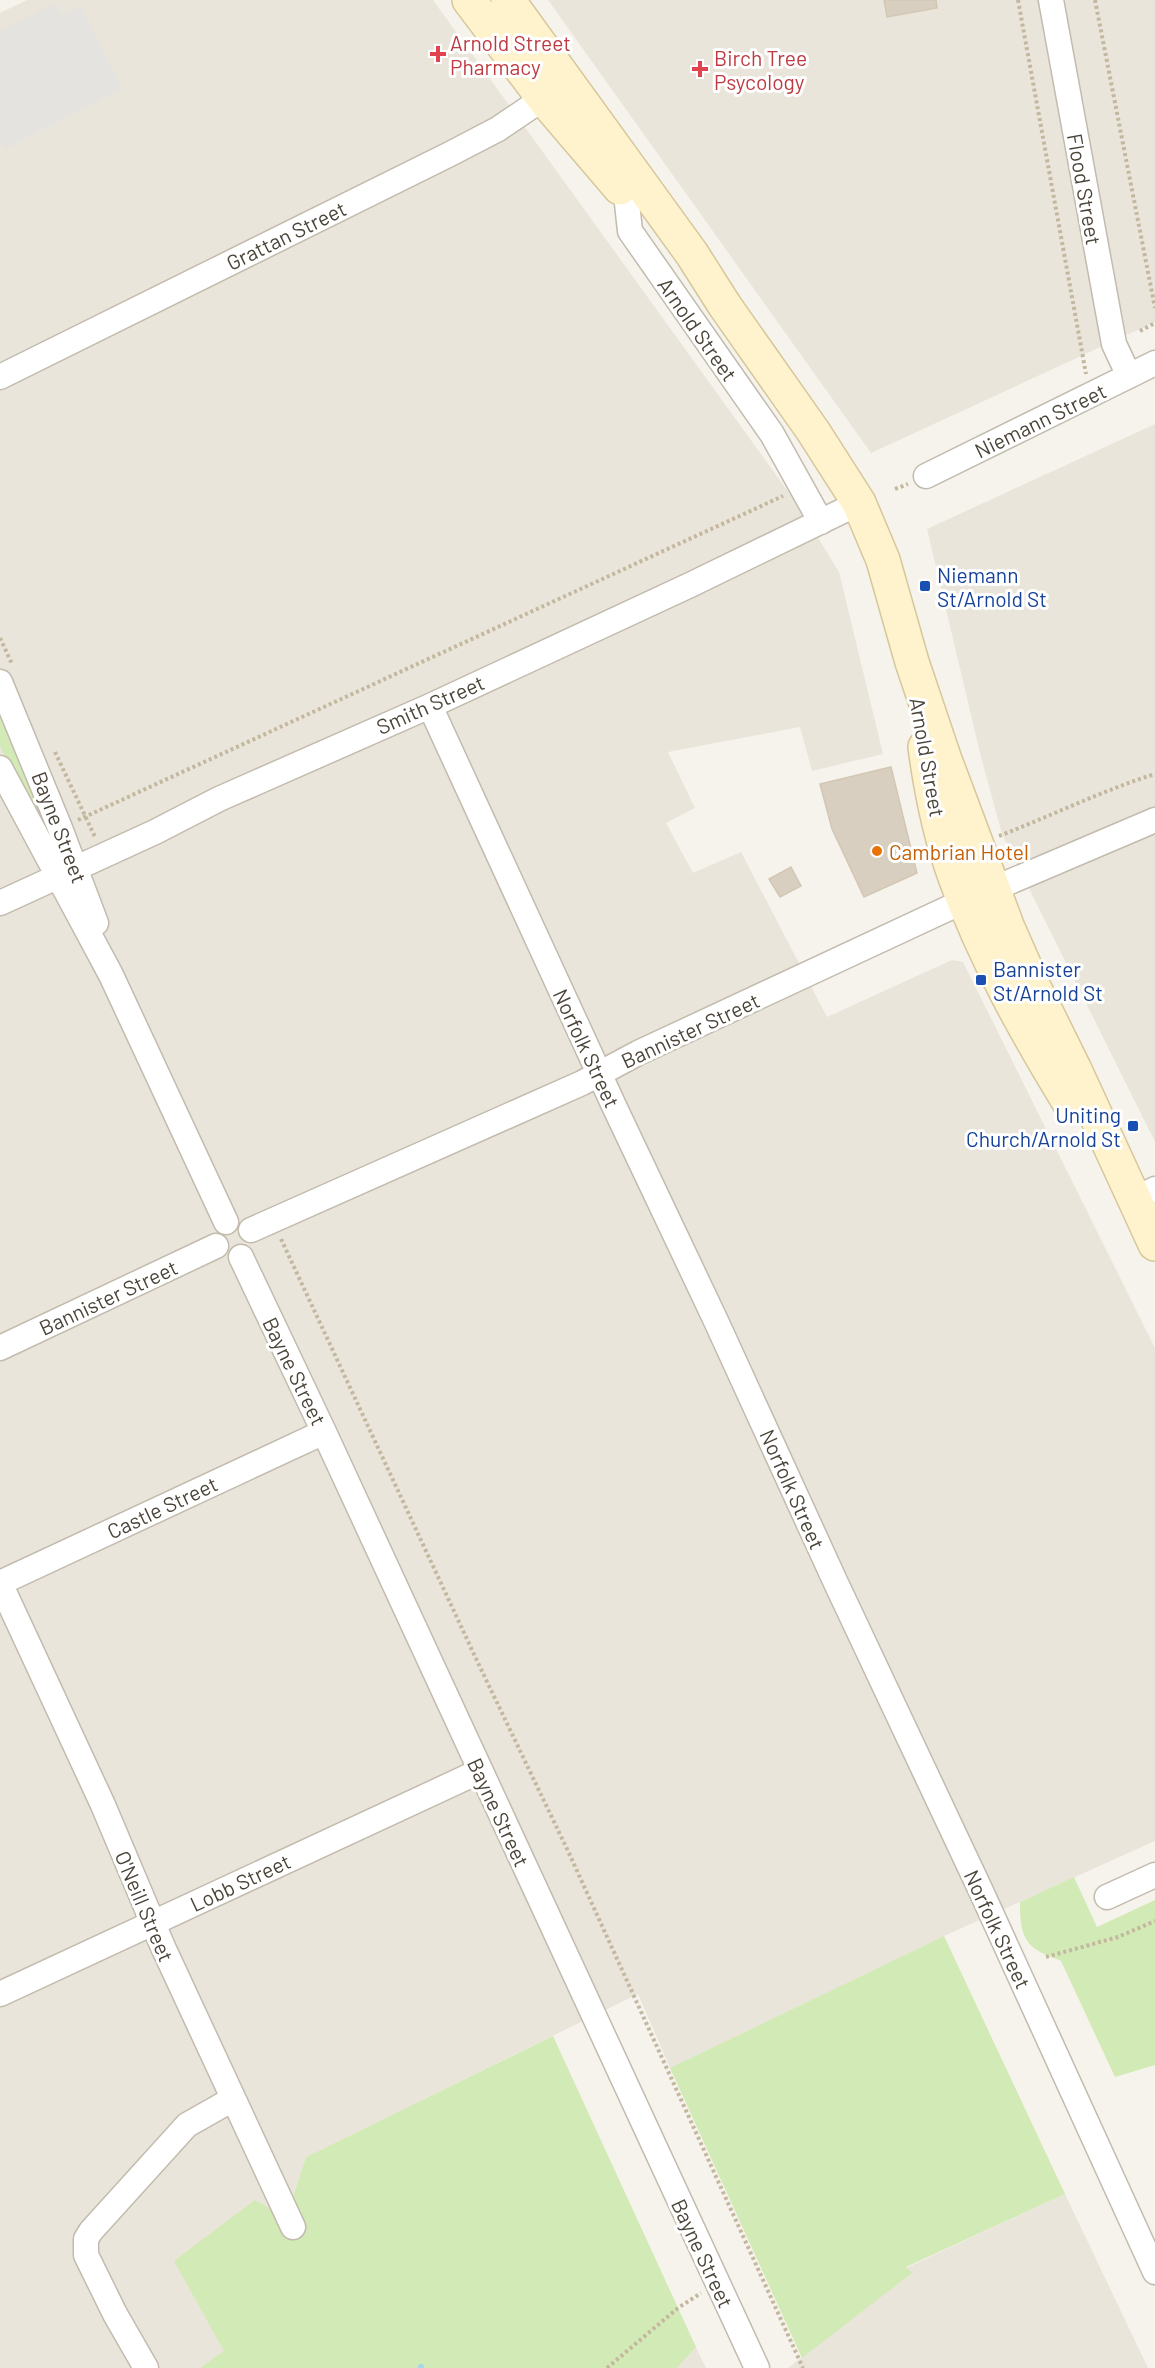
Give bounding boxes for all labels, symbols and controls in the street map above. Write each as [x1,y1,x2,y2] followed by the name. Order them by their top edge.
[450,30,571,79] place label: Arnold Street Pharmacy
[714,45,807,94] place label: Birch Tree Psycology
[431,47,445,61] marker: Arnold Street Pharmacy
[691,60,709,78] marker: Birch Tree Psycology
[1063,131,1107,247] street label: Flood Street
[222,195,350,275] street label: Grattan Street
[653,272,743,386] street label: Arnold Street
[970,377,1110,463] street label: Niemann Street
[937,562,1047,611] place label: Niemann St/Arnold St
[918,579,932,593] marker: Niemann St/Arnold St
[372,669,488,739] street label: Smith Street
[905,695,951,819] street label: Arnold Street
[27,768,93,886] street label: Bayne Street
[889,839,1029,864] place label: Cambrian Hotel
[870,844,884,858] marker: Cambrian Hotel
[993,956,1103,1005] place label: Bannister St/Arnold St
[974,973,988,987] marker: Bannister St/Arnold St
[549,985,625,1111] street label: Norfolk Street
[617,987,763,1073] street label: Bannister Street
[966,1102,1121,1151] place label: Uniting Church/Arnold St
[1126,1119,1140,1133] marker: Uniting Church/Arnold St
[35,1254,181,1340] street label: Bannister Street
[258,1313,332,1429] street label: Bayne Street
[755,1425,831,1553] street label: Norfolk Street
[103,1471,221,1543] street label: Castle Street
[463,1754,535,1870] street label: Bayne Street
[110,1847,180,1965] street label: O'Neill Street
[186,1848,294,1916] street label: Lobb Street
[960,1866,1036,1992] street label: Norfolk Street
[667,2195,739,2311] street label: Bayne Street

